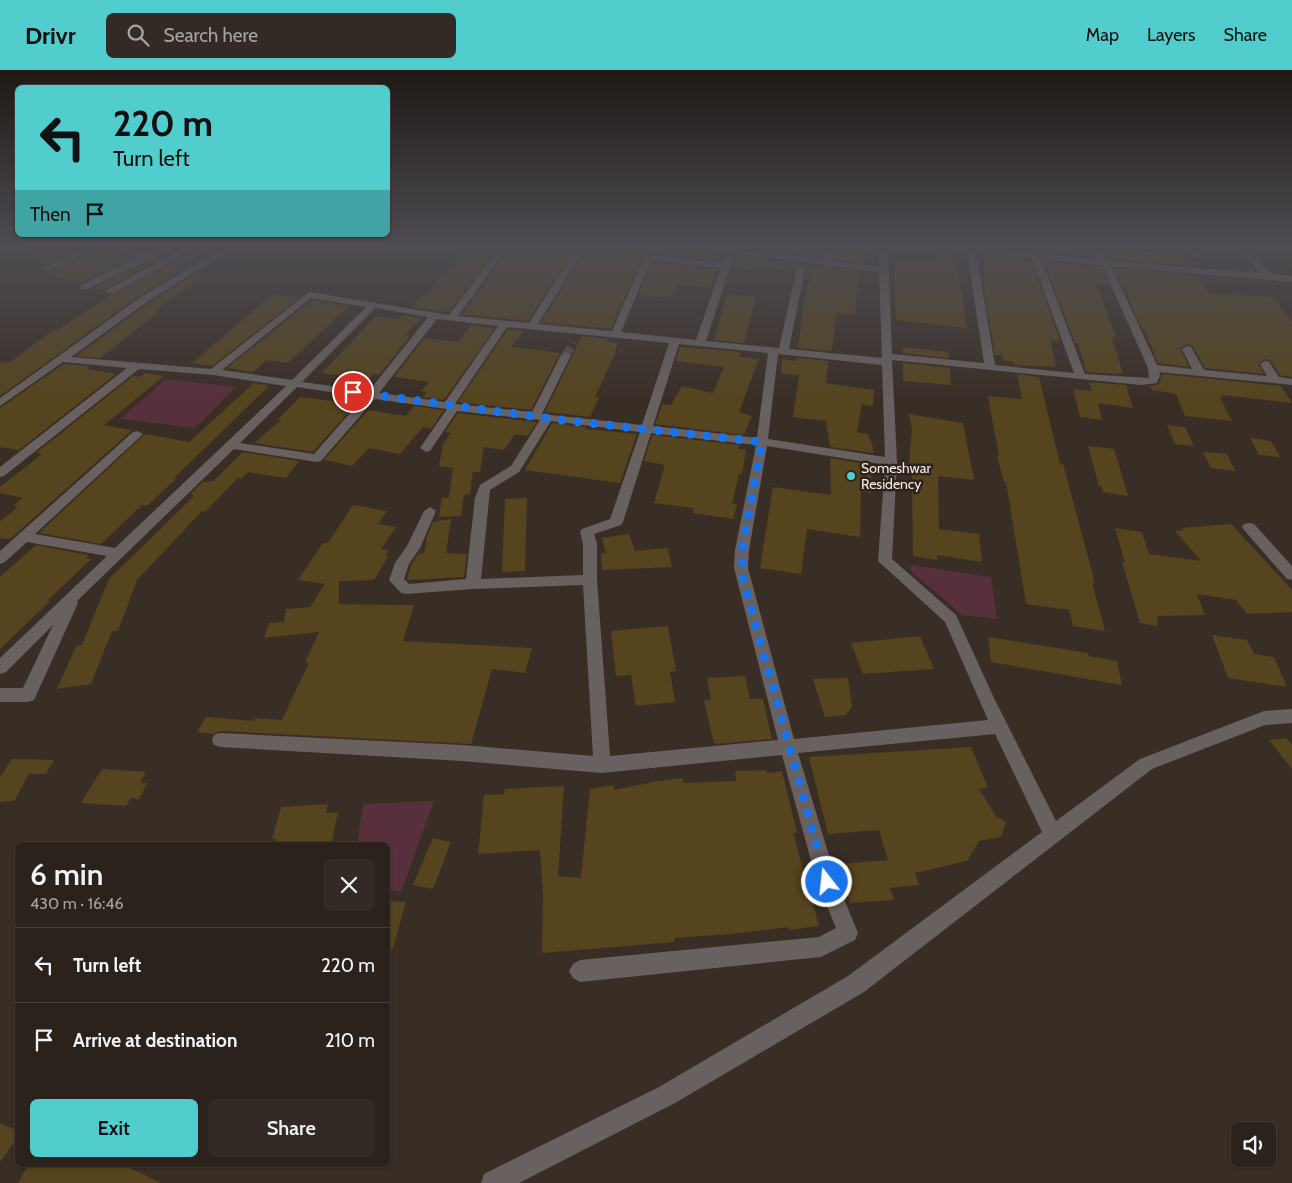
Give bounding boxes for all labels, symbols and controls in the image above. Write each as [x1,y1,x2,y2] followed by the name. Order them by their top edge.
[106,13,456,58] search box
[25,21,76,50] text: Drivr
[124,21,152,49] icon: search
[164,24,258,47] text: Search here
[1086,24,1119,46] text: Map
[1147,24,1196,46] text: Layers
[1224,24,1267,46] text: Share
[113,102,213,145] text: 220 m
[30,105,95,170] icon: left
[113,145,190,172] text: Turn left
[81,200,109,228] icon: arrive
[30,203,71,226] text: Then
[332,371,374,413] pin
[339,378,367,406] icon: arrive
[861,459,931,493] place label: Someshwar Residency
[845,470,857,482] marker: Someshwar Residency
[800,855,852,907] position arrow
[30,856,103,893] text: 6 min
[323,859,375,911] button: close
[30,894,124,913] text: 430 m · 16:46
[30,951,58,979] icon: left
[73,954,141,977] text: Turn left
[321,954,375,977] text: 220 m
[30,1026,58,1054] icon: arrive
[73,1029,237,1052] text: Arrive at destination
[325,1029,375,1052] text: 210 m
[30,1099,198,1157] button: Exit
[208,1099,375,1157] button: Share
[1231,1122,1276,1167] map controls
[1231,1122,1276,1167] button: sound

